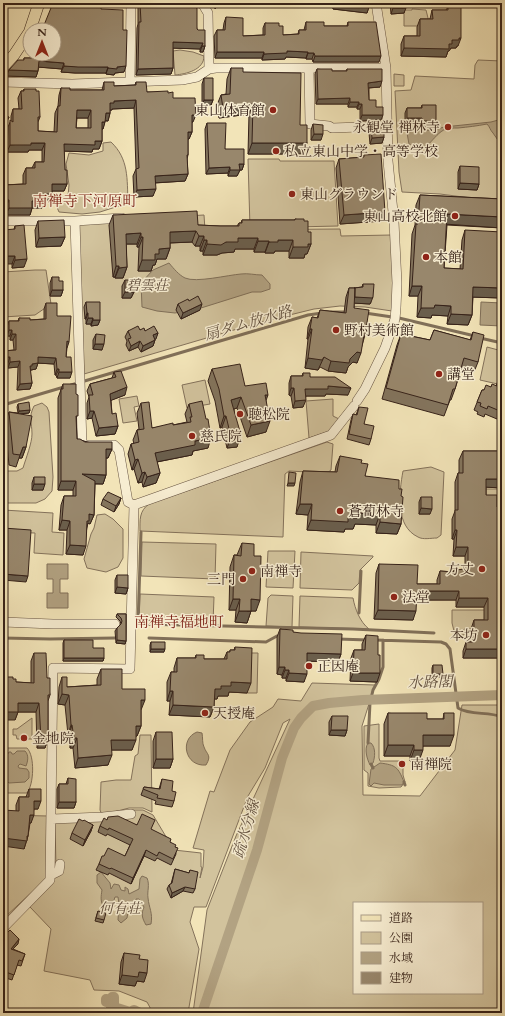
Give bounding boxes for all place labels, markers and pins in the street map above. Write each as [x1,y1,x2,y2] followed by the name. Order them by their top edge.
[195,101,265,120] place label: 東山体育館
[268,105,278,115] marker: 東山体育館
[352,118,440,137] place label: 永観堂 禅林寺
[443,122,453,132] marker: 永観堂 禅林寺
[284,142,438,161] place label: 私立東山中学・高等学校
[271,146,281,156] marker: 私立東山中学・高等学校
[300,185,398,204] place label: 東山グラウンド
[287,189,297,199] marker: 東山グラウンド
[363,207,447,226] place label: 東山高校北館
[450,211,460,221] marker: 東山高校北館
[434,248,462,267] place label: 本館
[421,252,431,262] marker: 本館
[344,321,414,340] place label: 野村美術館
[331,325,341,335] marker: 野村美術館
[447,365,475,384] place label: 講堂
[434,369,444,379] marker: 講堂
[248,405,290,424] place label: 聴松院
[235,409,245,419] marker: 聴松院
[200,427,242,446] place label: 慈氏院
[187,431,197,441] marker: 慈氏院
[348,502,404,521] place label: 蒼蔔林寺
[335,506,345,516] marker: 蒼蔔林寺
[446,560,474,579] place label: 方丈
[260,562,302,581] place label: 南禅寺
[477,564,487,574] marker: 方丈
[247,566,257,576] marker: 南禅寺
[207,570,235,589] place label: 三門
[238,574,248,584] marker: 三門
[402,588,430,607] place label: 法堂
[389,592,399,602] marker: 法堂
[450,626,478,645] place label: 本坊
[481,630,491,640] marker: 本坊
[317,657,359,676] place label: 正因庵
[304,661,314,671] marker: 正因庵
[213,704,255,723] place label: 天授庵
[200,708,210,718] marker: 天授庵
[32,729,74,748] place label: 金地院
[19,733,29,743] marker: 金地院
[410,755,452,774] place label: 南禅院
[397,759,407,769] marker: 南禅院

